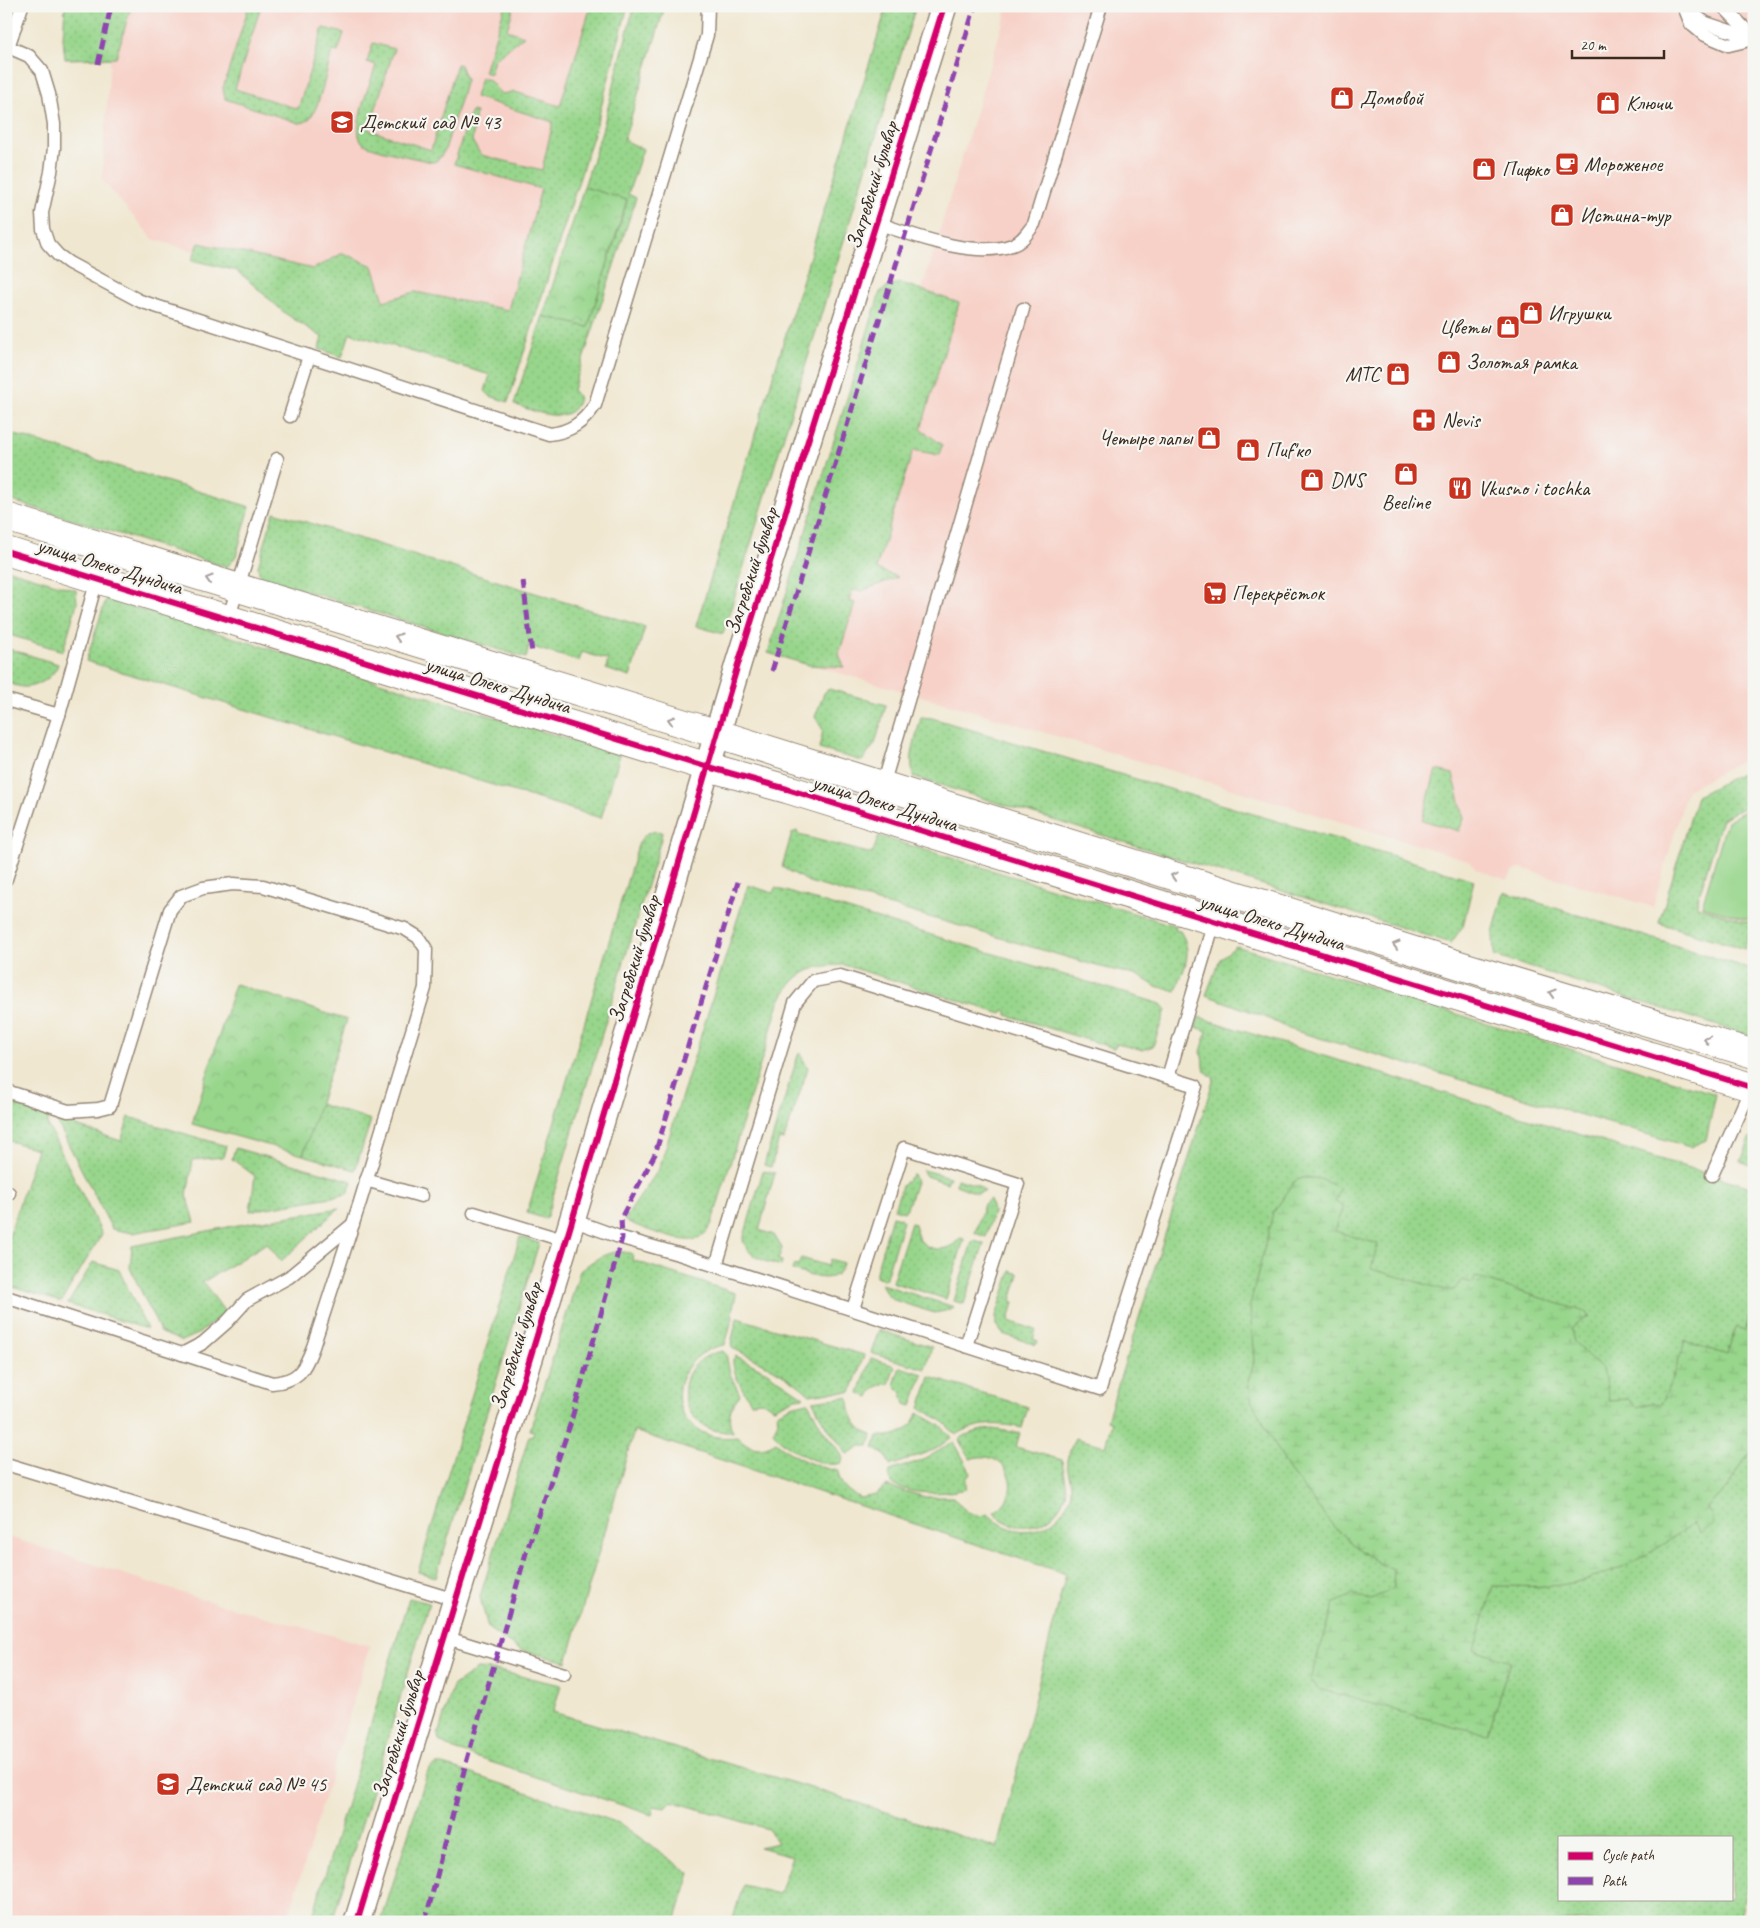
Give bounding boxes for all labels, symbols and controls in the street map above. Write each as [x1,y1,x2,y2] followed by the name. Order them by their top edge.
[1572,28,1665,60] scale bar
[1580,36,1607,55] text: 20 m
[1329,85,1355,111] shop icon: Домовой
[1360,85,1424,111] place label: Домовой
[1595,90,1621,116] shop icon: Ключи
[1626,90,1674,116] place label: Ключи
[329,109,355,135] school or university icon: Детский сад № 43
[360,109,502,135] place label: Детский сад № 43
[840,117,904,252] street label: Загребский бульвар
[1554,151,1580,177] cafe icon: Мороженое
[1584,151,1664,177] place label: Мороженое
[1471,156,1497,182] shop icon: Пифко
[1502,156,1552,182] place label: Пифко
[1549,202,1575,228] shop icon: Истина-тур
[1580,202,1672,228] place label: Истина-тур
[1518,300,1544,326] shop icon: Игрушки
[1548,300,1612,326] place label: Игрушки
[1439,314,1492,340] place label: Цветы
[1495,314,1521,340] shop icon: Цветы
[1436,349,1462,375] shop icon: Золотая рамка
[1466,349,1579,375] place label: Золотая рамка
[1345,361,1383,387] place label: МТС
[1385,361,1411,387] shop icon: МТС
[1411,407,1437,433] pharmacy icon: Nevis
[1442,407,1481,433] place label: Nevis
[1099,425,1194,451] place label: Четыре лапы
[1196,425,1222,451] shop icon: Четыре лапы
[1235,437,1261,463] shop icon: Пиf'ко
[1266,437,1312,463] place label: Пиf'ко
[1393,461,1419,487] shop icon: Beeline
[1299,467,1325,493] shop icon: DNS
[1330,467,1367,493] place label: DNS
[1447,475,1473,501] restaurant icon: Vkusno i tochka
[1478,475,1591,501] place label: Vkusno i tochka
[1382,489,1432,515] place label: Beeline
[718,503,784,638] street label: Загребский бульвар
[32,531,187,601] street label: улица Олеко Дундича
[206,575,214,585] one-way arrow
[1202,580,1228,606] supermarket icon: Перекрёсток
[1232,580,1325,606] place label: Перекрёсток
[395,632,403,642] one-way arrow
[420,650,575,720] street label: улица Олеко Дундича
[667,715,676,725] one-way arrow
[807,768,962,838] street label: улица Олеко Дундича
[1171,872,1179,882] one-way arrow
[1194,887,1349,957] street label: улица Олеко Дундича
[602,891,666,1026] street label: Загребский бульвар
[1393,941,1401,951] one-way arrow
[1548,989,1556,999] one-way arrow
[1703,1036,1712,1046] one-way arrow
[484,1278,548,1413] street label: Загребский бульвар
[366,1666,430,1801] street label: Загребский бульвар
[155,1771,181,1797] school or university icon: Детский сад № 45
[186,1771,328,1797] place label: Детский сад № 45
[1558,1836,1732,1900] legend
[1602,1846,1654,1865] text: Cycle path
[1602,1872,1628,1891] text: Path

